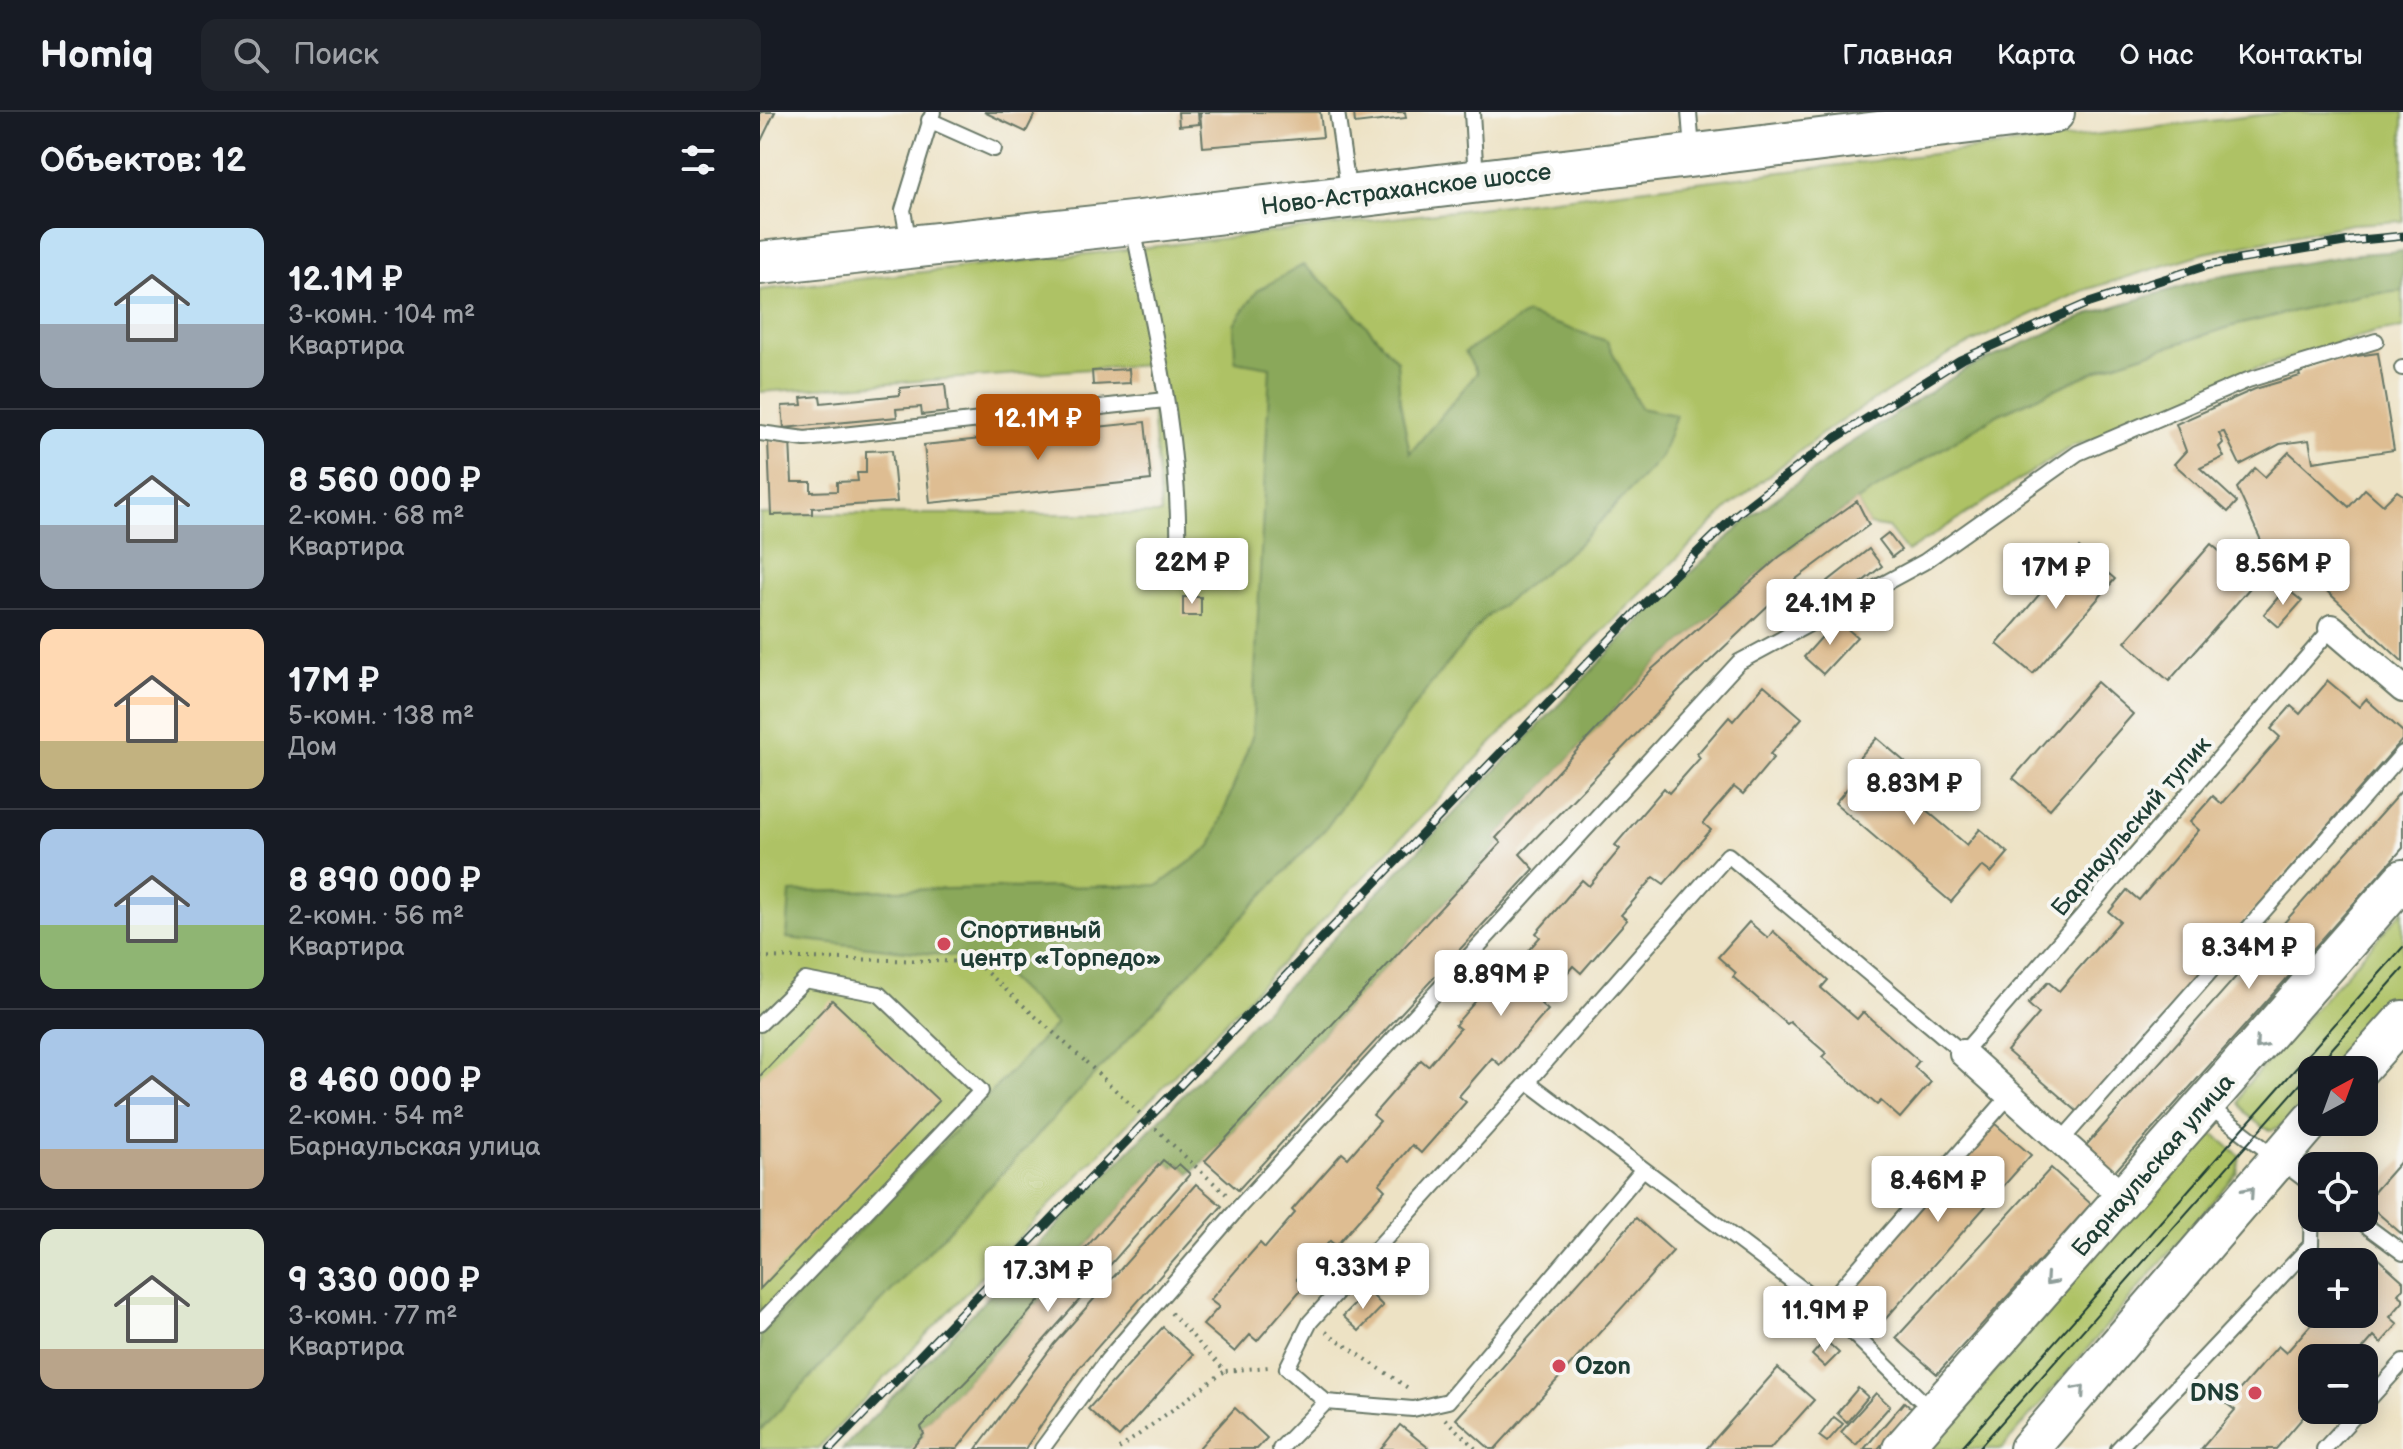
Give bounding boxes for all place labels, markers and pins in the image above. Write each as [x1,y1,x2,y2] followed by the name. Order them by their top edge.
[964,394,1112,462] pin: 12.1M ₽
[1136,538,1248,606] pin: 22M ₽
[2209,539,2357,607] pin: 8.56M ₽
[2000,543,2112,611] pin: 17M ₽
[1756,579,1904,647] pin: 24.1M ₽
[1840,759,1988,827] pin: 8.83M ₽
[960,916,1161,973] place label: Спортивный центр «Торпедо»
[2175,923,2323,991] pin: 8.34M ₽
[935,935,953,953] marker: Спортивный центр «Торпедо»
[1427,950,1575,1018] pin: 8.89M ₽
[1864,1156,2012,1224] pin: 8.46M ₽
[1289,1243,1437,1311] pin: 9.33M ₽
[974,1246,1122,1314] pin: 17.3M ₽
[1751,1286,1899,1354] pin: 11.9M ₽
[1575,1352,1631,1381] place label: Ozon
[1550,1357,1568,1375] marker: Ozon
[2190,1379,2239,1408] place label: DNS
[2246,1384,2264,1402] marker: DNS

